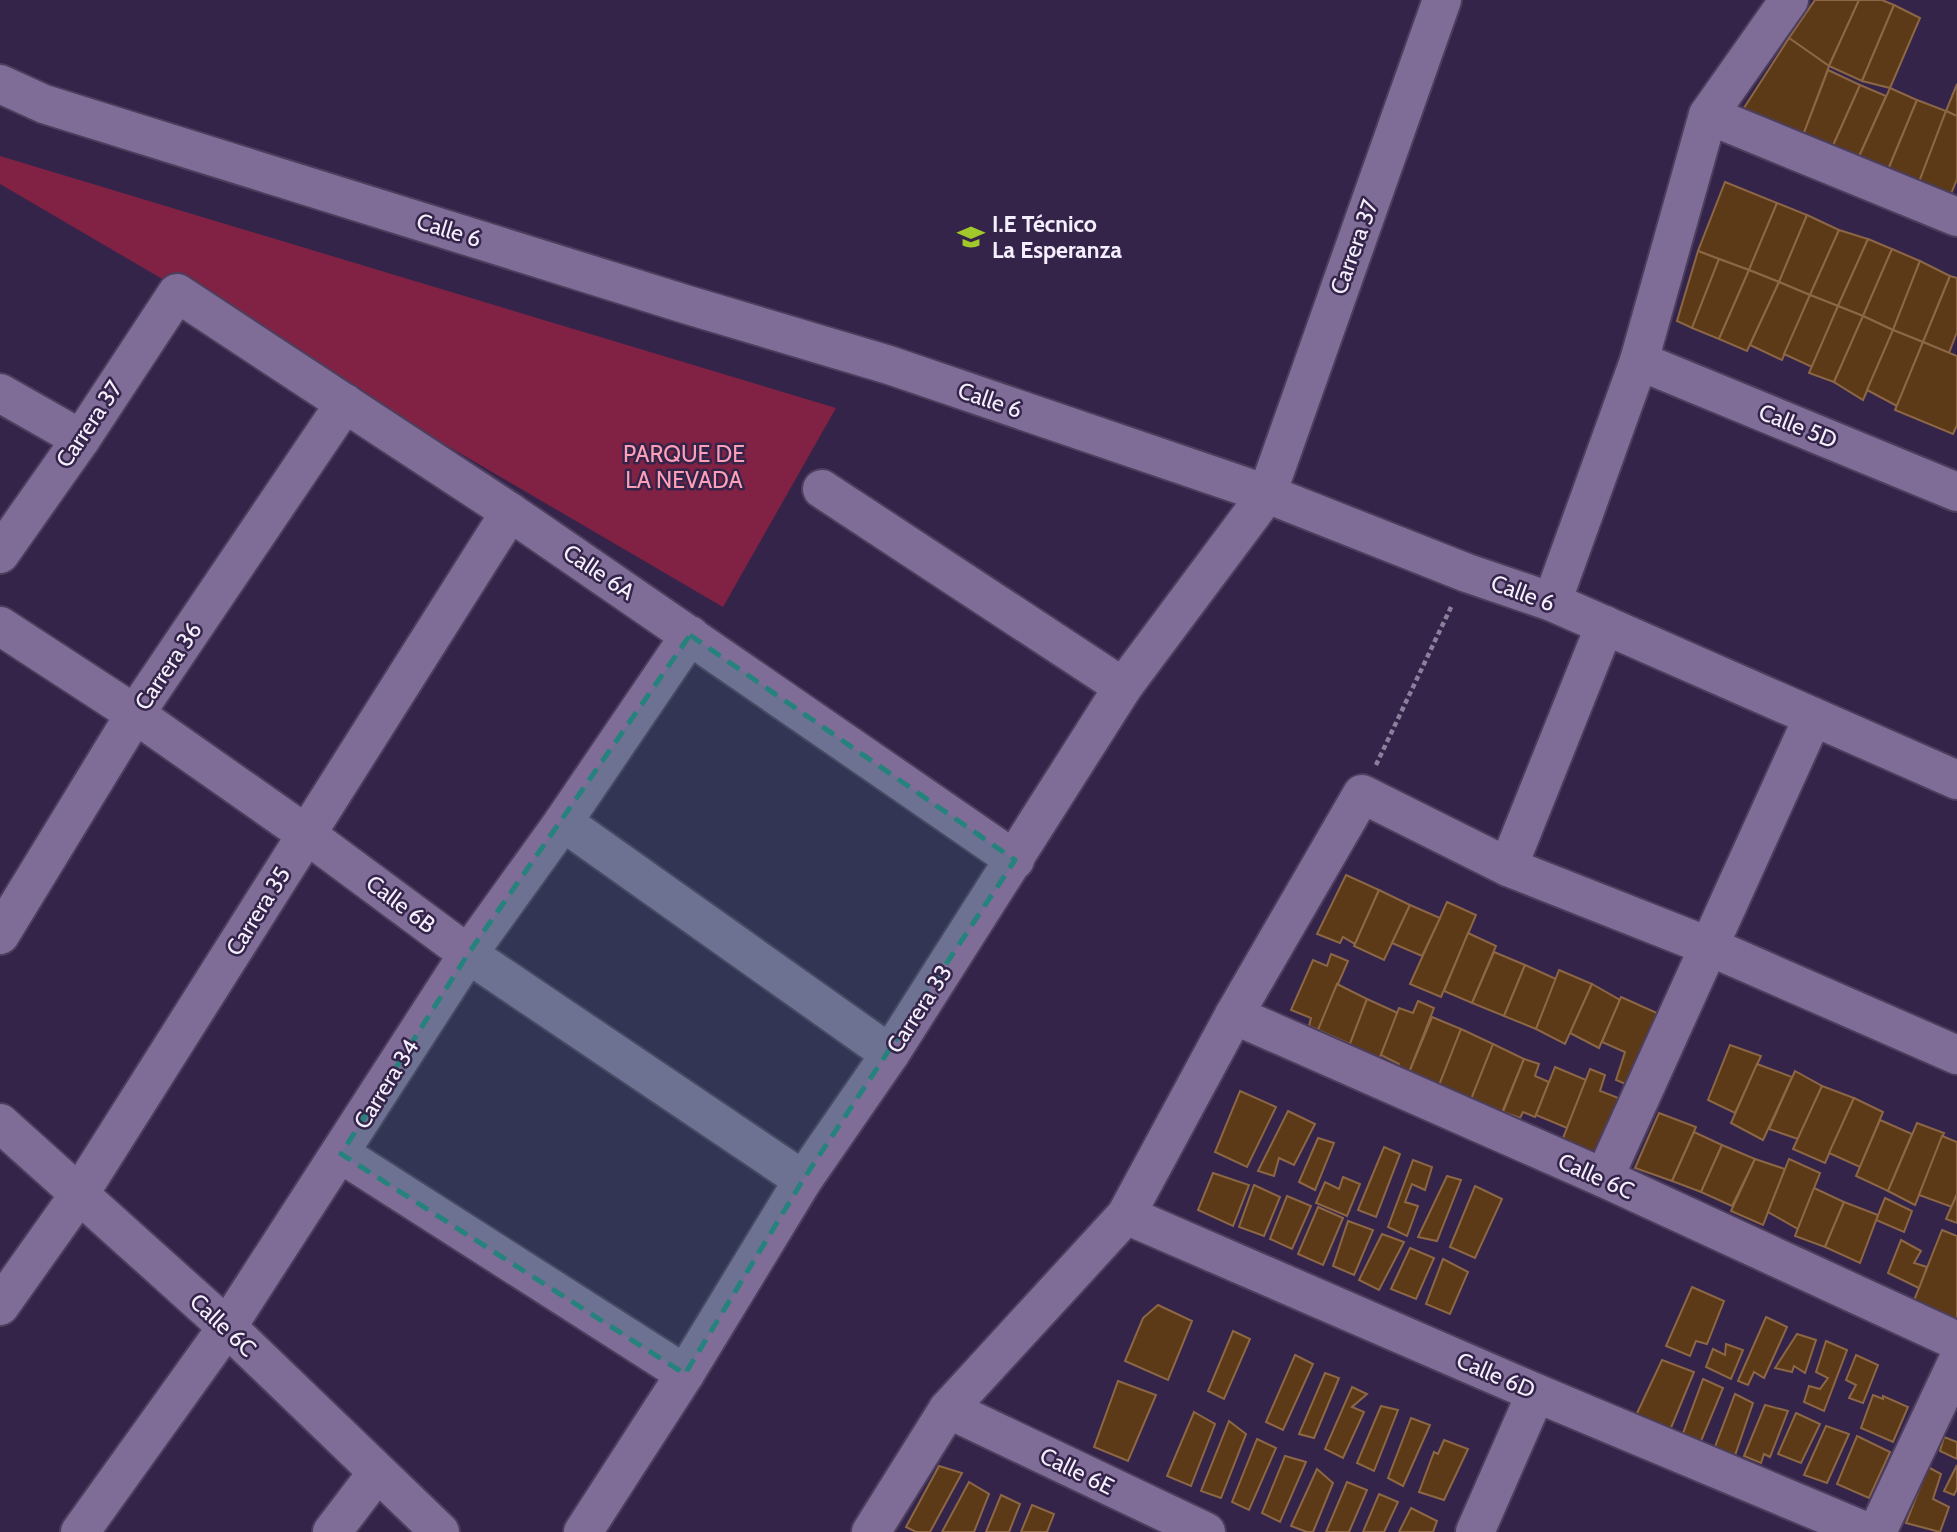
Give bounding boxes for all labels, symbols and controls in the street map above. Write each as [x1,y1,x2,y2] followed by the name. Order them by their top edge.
[1324,196,1384,298] street label: Carrera 37
[413,207,485,253] street label: Calle 6
[992,210,1122,264] place label: I.E Técnico La Esperanza
[956,222,986,252] school or university icon: I.E Técnico La Esperanza
[50,375,128,473] street label: Carrera 37
[954,376,1026,424] street label: Calle 6
[1755,398,1841,454] street label: Calle 5D
[623,440,745,494] park label: PARQUE DE LA NEVADA
[558,538,640,606] street label: Calle 6A
[1487,569,1559,617] street label: Calle 6
[128,617,208,715] street label: Carrera 36
[220,861,296,961] street label: Carrera 35
[361,869,441,939] street label: Calle 6B
[880,960,958,1058] street label: Carrera 33
[348,1034,424,1134] street label: Carrera 34
[1554,1147,1638,1205] street label: Calle 6C
[184,1287,262,1363] street label: Calle 6C
[1452,1346,1540,1404] street label: Calle 6D
[1035,1441,1119,1501] street label: Calle 6E

